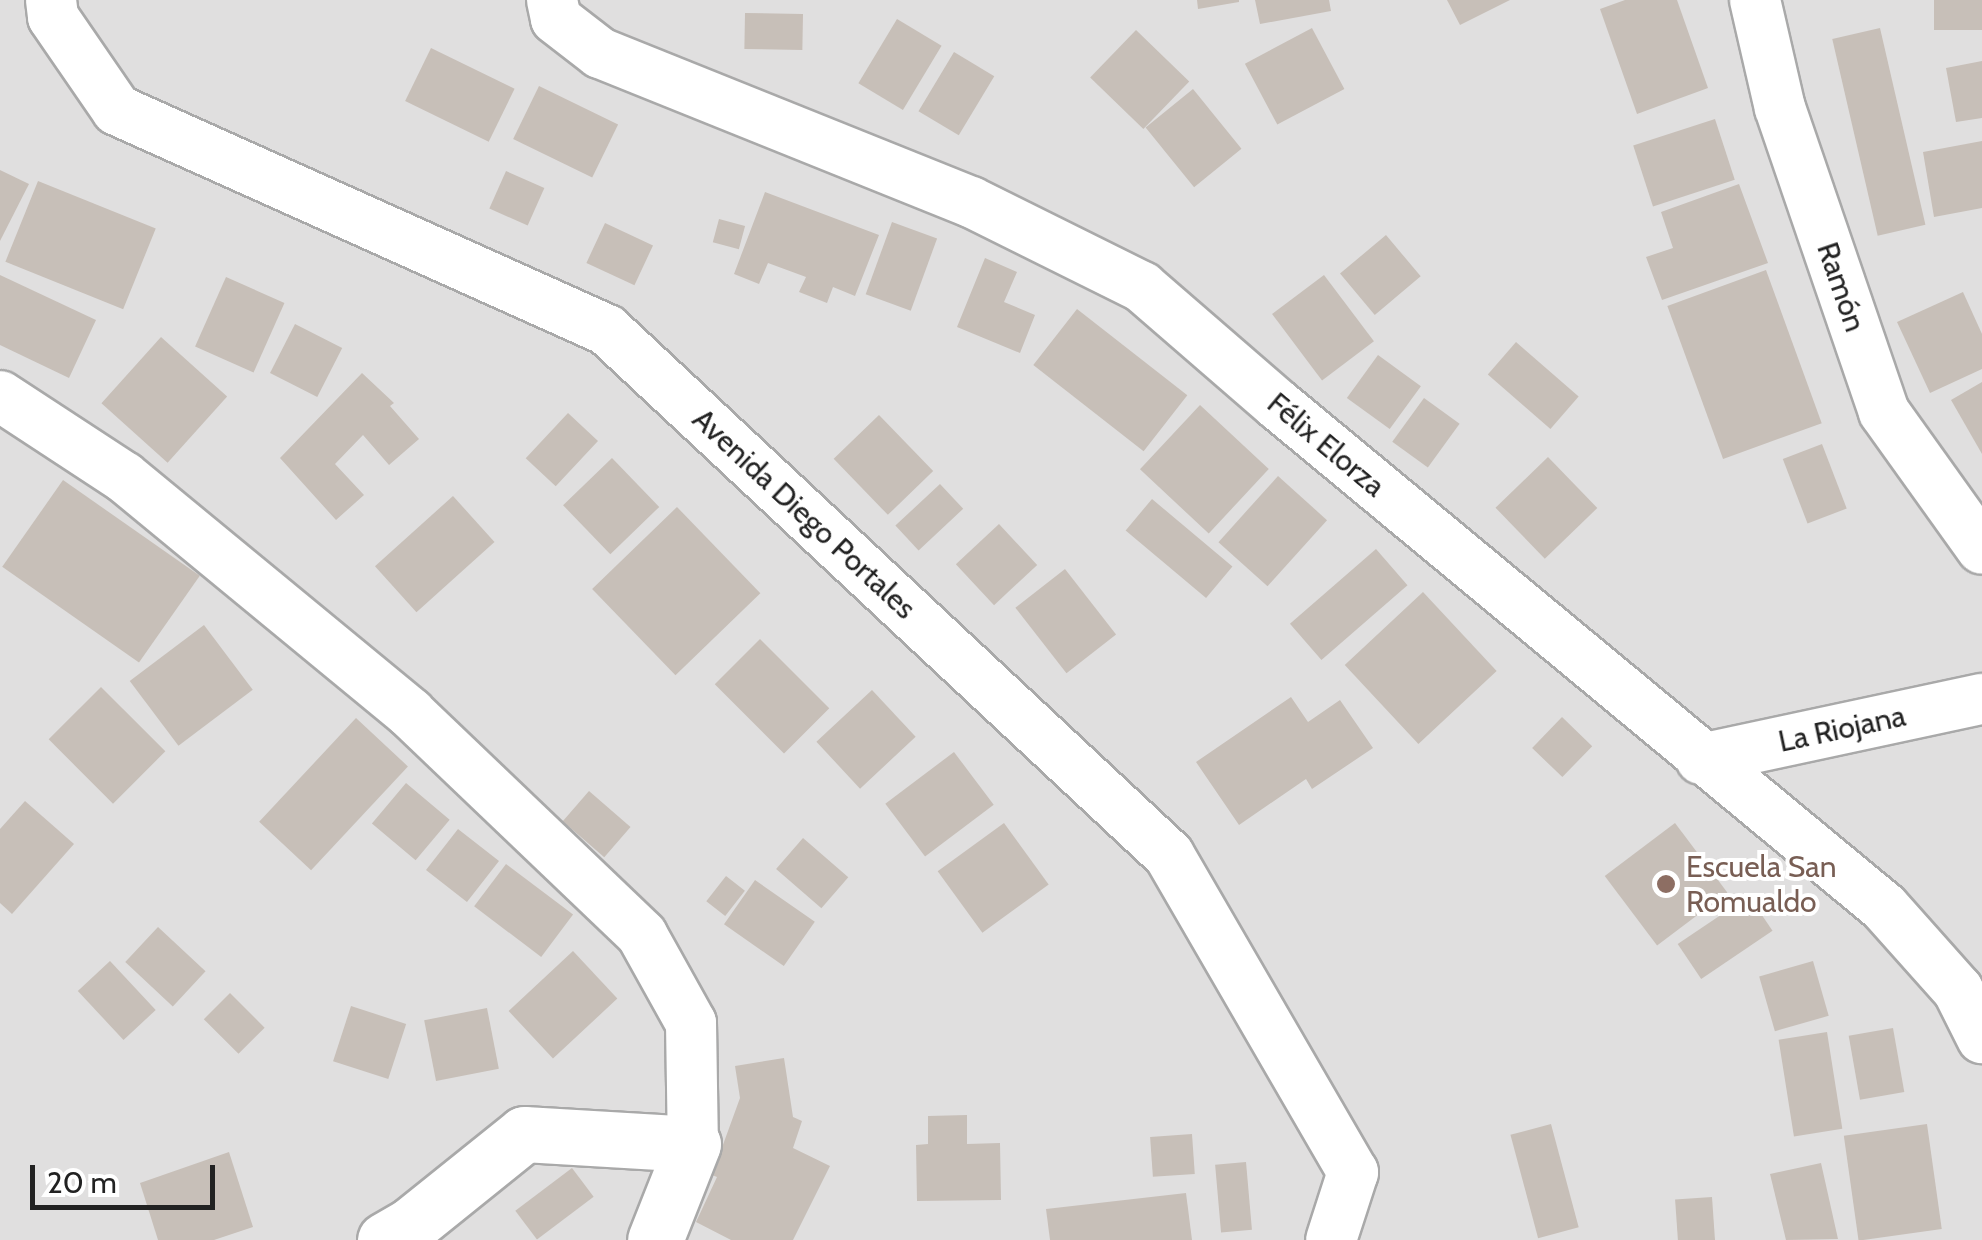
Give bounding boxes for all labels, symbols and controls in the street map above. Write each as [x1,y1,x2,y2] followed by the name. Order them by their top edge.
[1809,238,1873,336] street label: Ramón
[1260,386,1392,504] street label: Félix Elorza
[685,401,923,627] street label: Avenida Diego Portales
[1775,698,1909,760] street label: La Riojana
[1686,849,1837,920] place label: Escuela San Romualdo
[1655,873,1677,895] marker: Escuela San Romualdo
[35,1145,220,1207] scale bar
[47,1164,117,1201] text: 20 m

